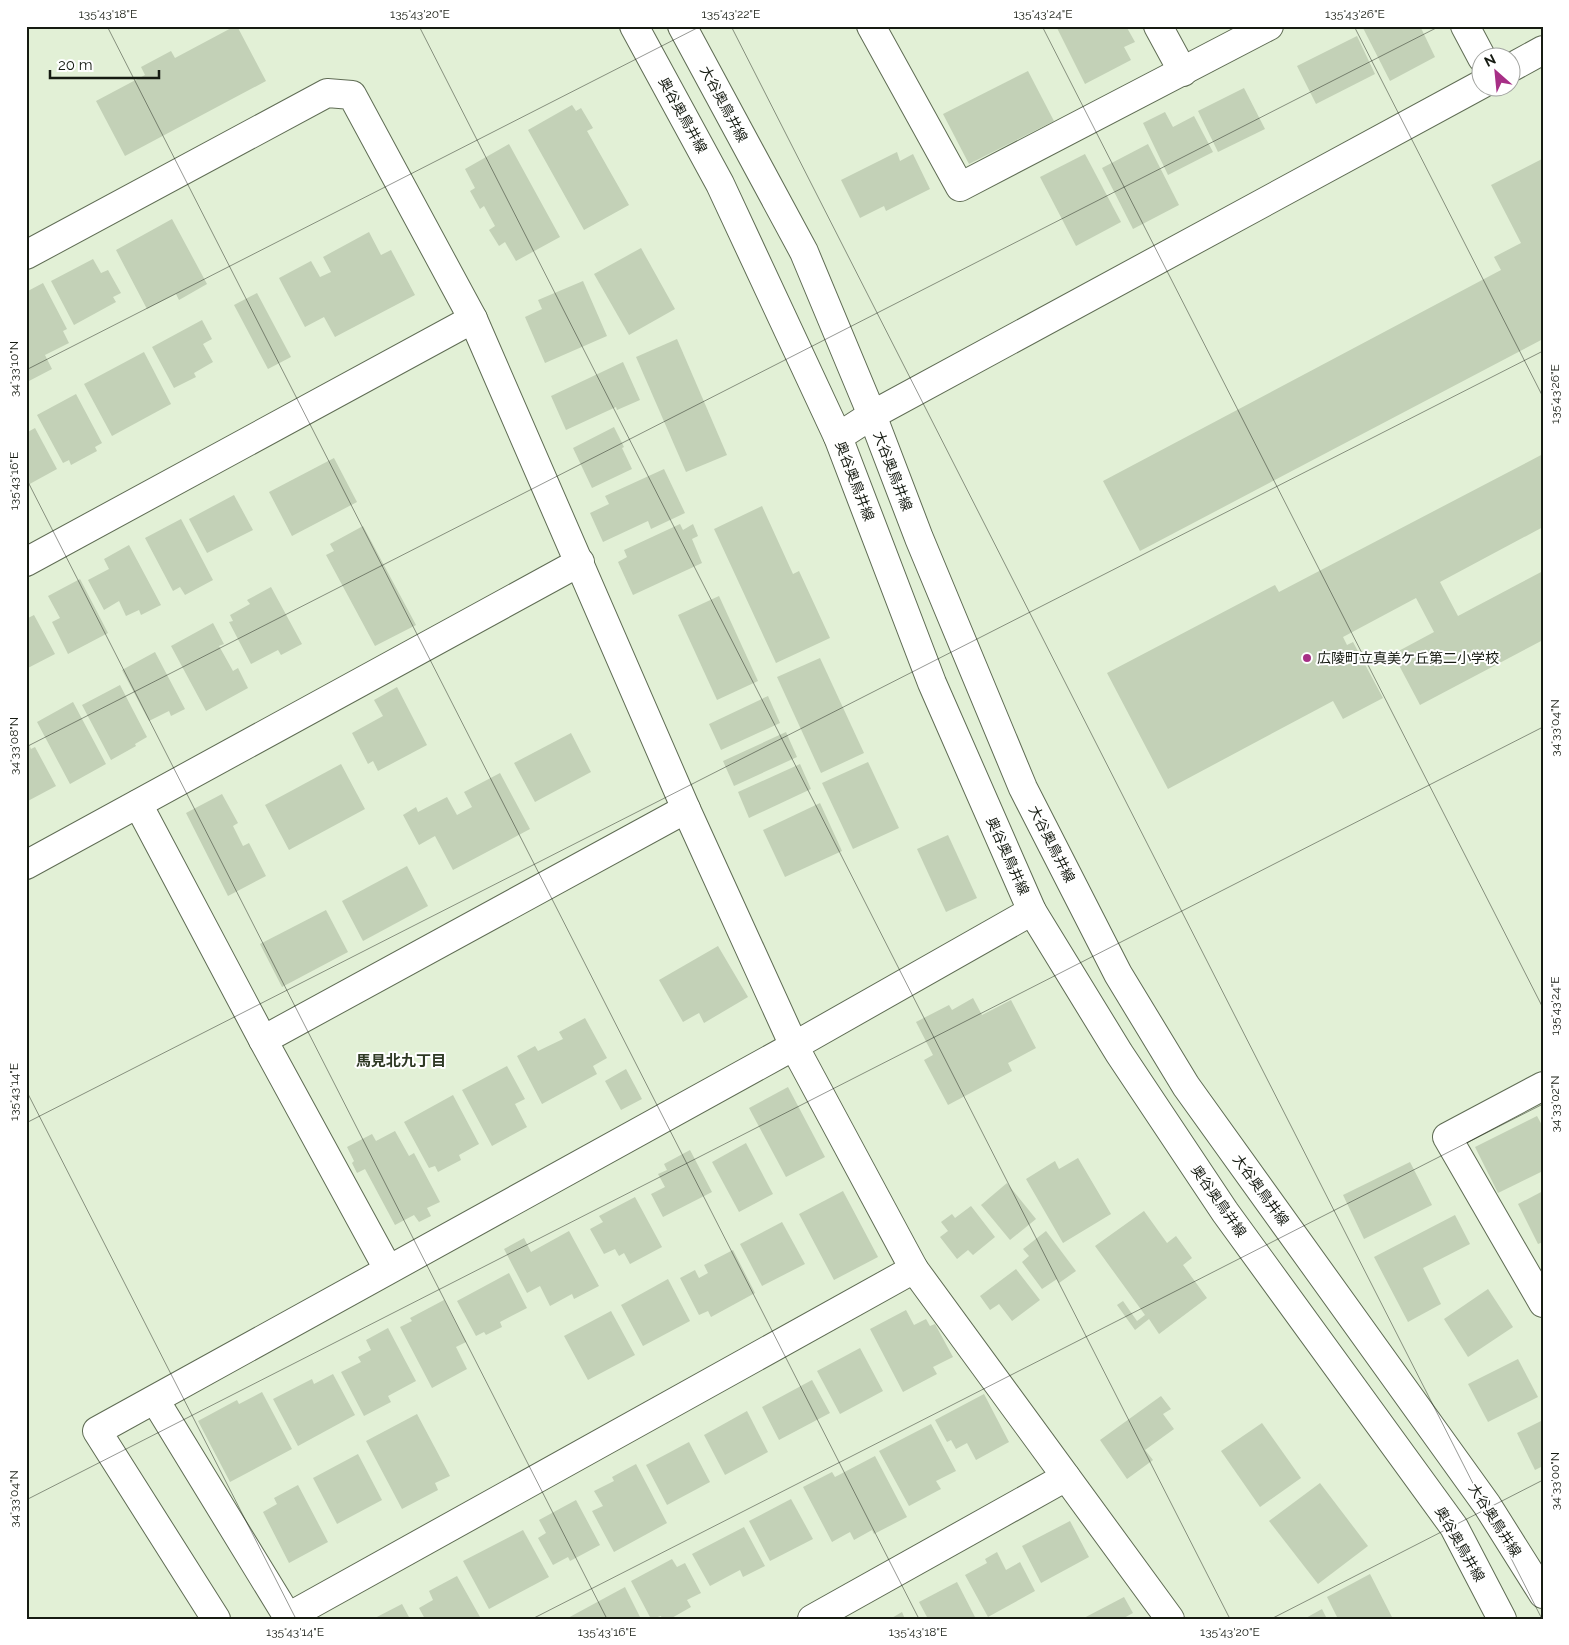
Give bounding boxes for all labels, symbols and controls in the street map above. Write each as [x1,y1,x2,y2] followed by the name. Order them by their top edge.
[79,7,137,21] text: 135°43'18"E
[390,7,450,21] text: 135°43'20"E
[702,7,760,21] text: 135°43'22"E
[1013,7,1073,21] text: 135°43'24"E
[1325,7,1385,21] text: 135°43'26"E
[50,48,159,80] scale bar
[1472,48,1522,98] north arrow
[1482,51,1498,70] text: N
[58,56,93,74] text: 20 m
[697,63,751,145] street label: 大谷奥鳥井線
[656,74,710,156] street label: 奥谷奥鳥井線
[7,341,21,397] text: 34°33'10"N
[1548,364,1562,424] text: 135°43'26"E
[870,429,916,513] street label: 大谷奥鳥井線
[832,439,878,523] street label: 奥谷奥鳥井線
[7,452,21,510] text: 135°43'16"E
[1317,650,1499,666] place label: 広陵町立真美ケ丘第二小学校
[1301,652,1313,664] marker: 広陵町立真美ケ丘第二小学校
[1548,699,1562,757] text: 34°33'04"N
[7,717,21,775] text: 34°33'08"N
[1026,803,1078,885] street label: 大谷奥鳥井線
[984,814,1032,898] street label: 奥谷奥鳥井線
[1548,976,1562,1036] text: 135°43'24"E
[356,1052,446,1070] district label: 馬見北九丁目
[7,1063,21,1121] text: 135°43'14"E
[1548,1075,1562,1133] text: 34°33'02"N
[1230,1151,1292,1229] street label: 大谷奥鳥井線
[1188,1162,1250,1240] street label: 奥谷奥鳥井線
[1548,1452,1562,1510] text: 34°33'00"N
[7,1470,21,1528] text: 34°33'04"N
[1465,1480,1525,1560] street label: 大谷奥鳥井線
[1432,1504,1488,1584] street label: 奥谷奥鳥井線
[266,1625,324,1639] text: 135°43'14"E
[578,1625,636,1639] text: 135°43'16"E
[889,1625,947,1639] text: 135°43'18"E
[1200,1625,1260,1639] text: 135°43'20"E

